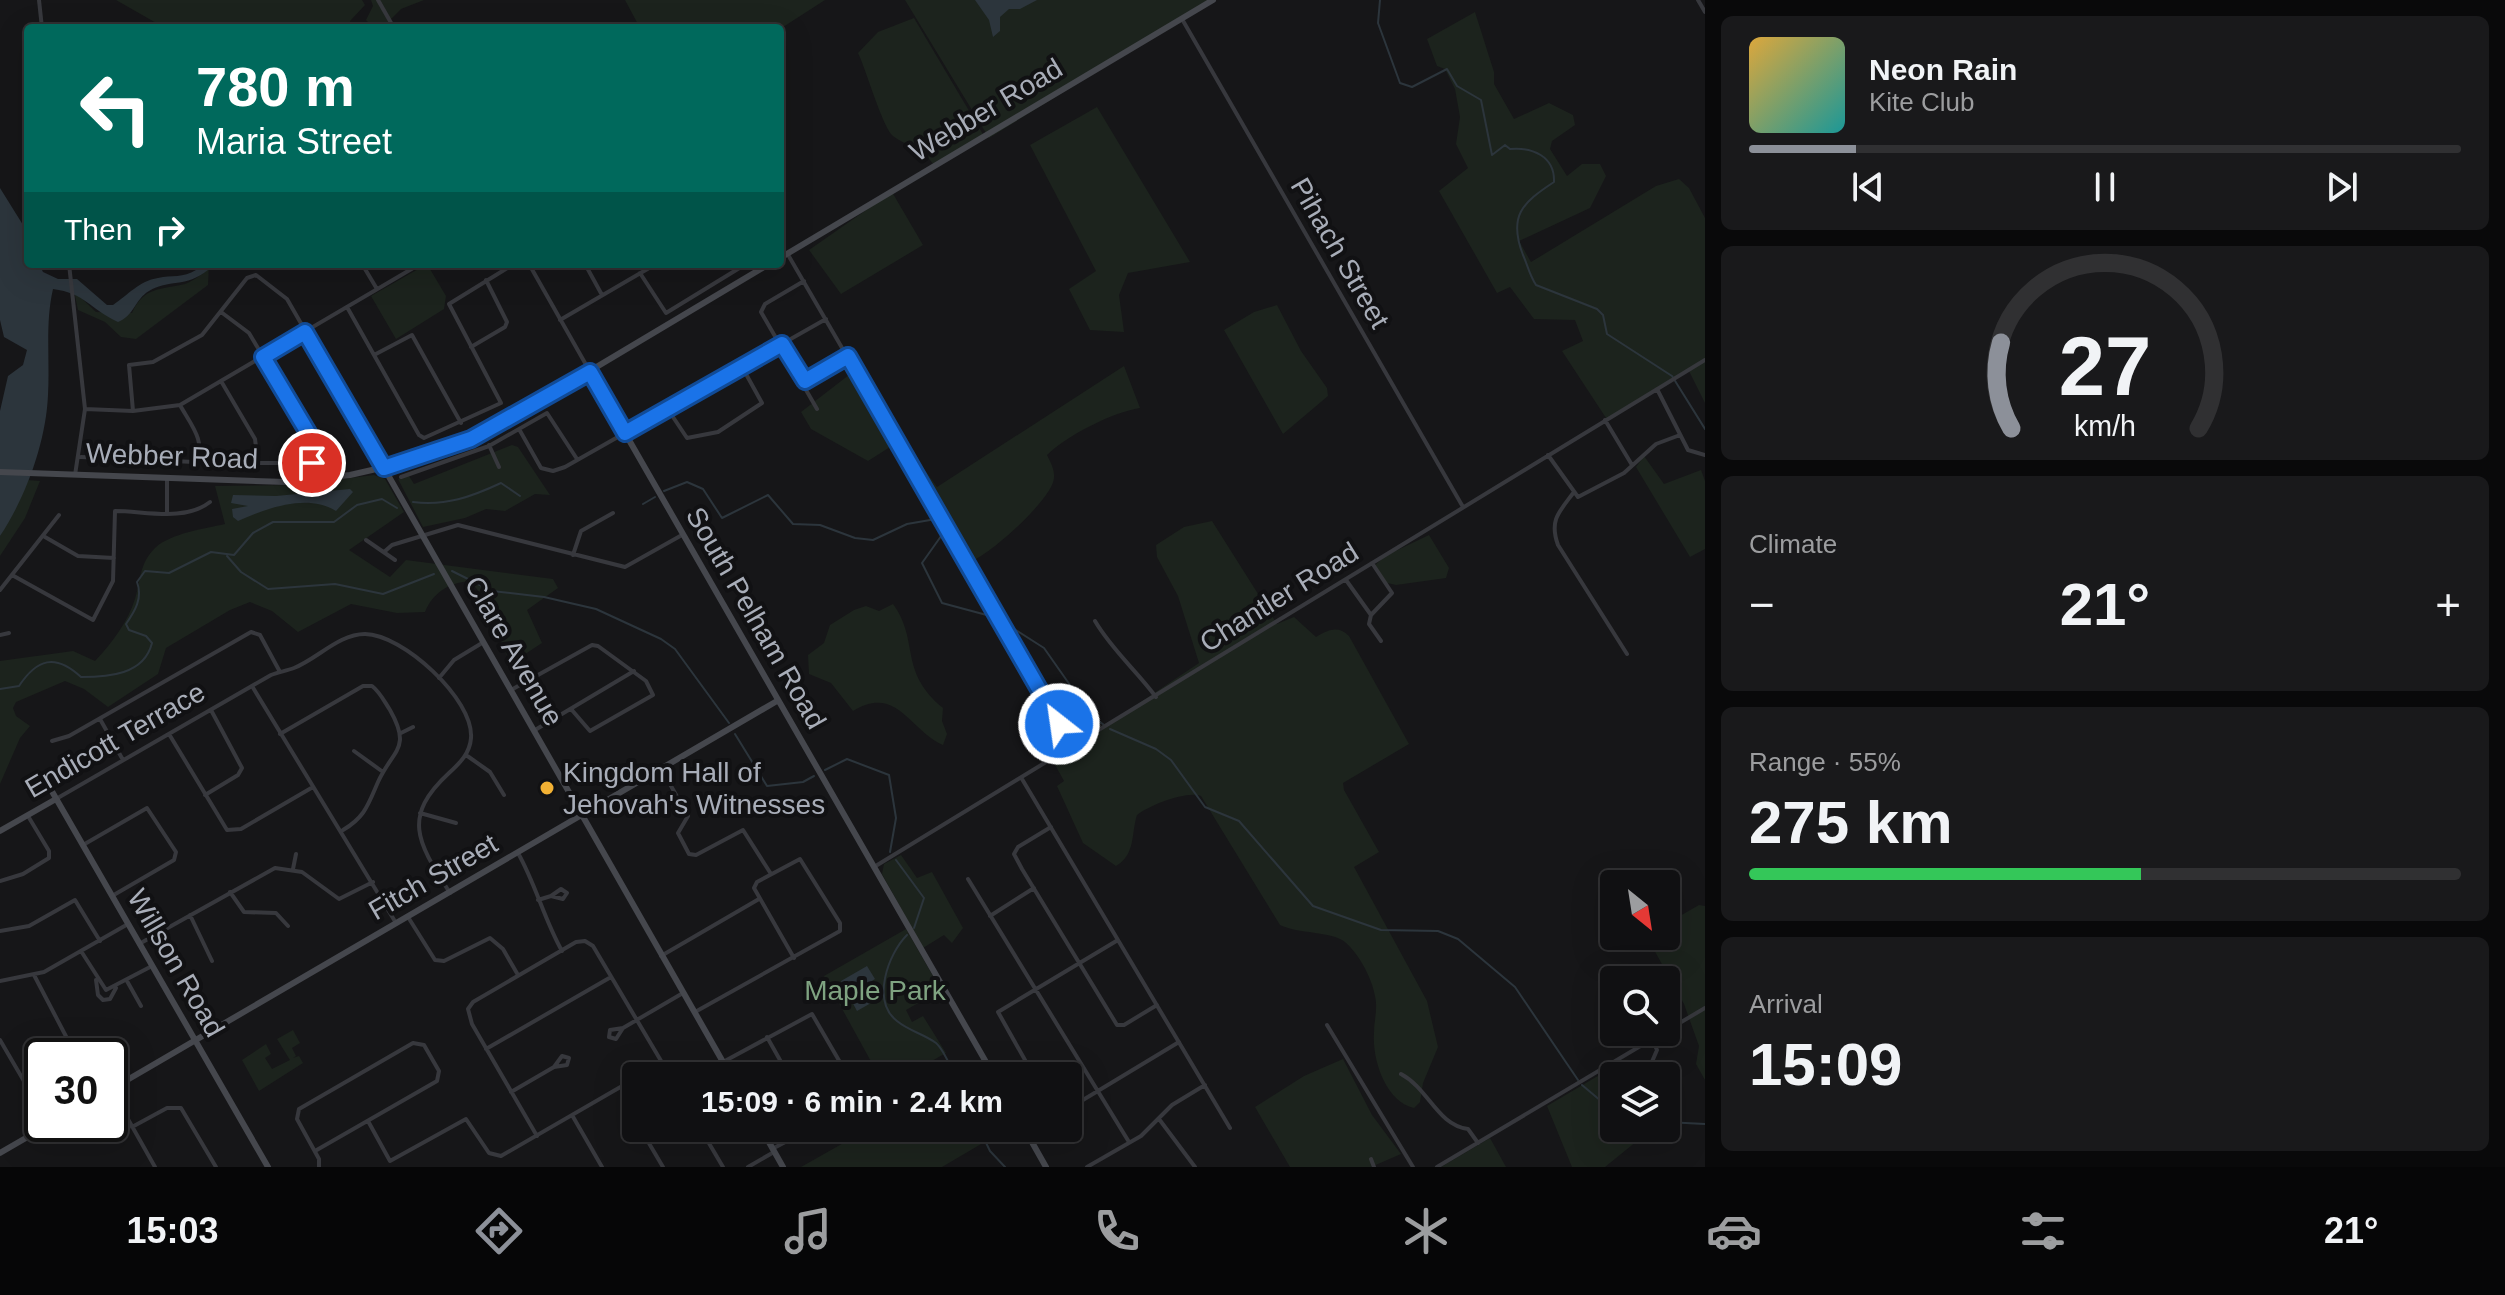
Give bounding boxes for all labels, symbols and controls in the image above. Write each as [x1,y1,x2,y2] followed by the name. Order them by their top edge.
[904,52,1068,168] street label: Webber Road
[1869,53,2017,86] text: Neon Rain
[196,55,355,118] text: 780 m
[64,56,168,160] icon: left
[1869,87,1975,117] text: Kite Club
[196,121,392,162] text: Maria Street
[1846,165,1890,209] icon: previous
[2083,165,2127,209] icon: pause
[2320,165,2364,209] icon: next
[1285,172,1396,334] street label: Pihach Street
[148,208,192,252] icon: right
[64,213,132,246] text: Then
[2059,320,2151,413] text: 27
[2074,410,2136,442] text: km/h
[278,429,346,497] pin
[85,438,259,474] street label: Webber Road
[290,441,334,485] icon: arrive
[680,502,832,734] street label: South Pelham Road
[1749,529,1837,559] text: Climate
[1194,536,1364,658] street label: Chantler Road
[459,571,569,731] street label: Clare Avenue
[2060,571,2150,638] text: 21°
[1749,580,1775,629] text: −
[2435,580,2461,629] text: +
[20,676,210,804] street label: Endicott Terrace
[1017,682,1101,766] position arrow
[1749,747,1901,777] text: Range · 55%
[563,757,825,820] place label: Kingdom Hall of Jehovah's Witnesses
[538,779,556,797] marker: Kingdom Hall of Jehovah's Witnesses
[1749,789,1953,856] text: 275 km
[363,828,503,926] street label: Fitch Street
[1600,870,1680,950] north arrow
[1600,870,1680,1142] map controls
[121,884,231,1042] street label: Willson Road
[1600,966,1680,1046] button: search
[804,975,947,1006] park label: Maple Park
[1749,989,1823,1019] text: Arrival
[1749,1031,1902,1098] text: 15:09
[24,1038,128,1142] speed limit sign: 30
[1600,1062,1680,1142] button: layers
[701,1085,1003,1118] text: 15:09 · 6 min · 2.4 km
[471,1203,527,1259] icon: directions
[780,1203,836,1259] icon: music
[1089,1203,1145,1259] icon: phone
[1398,1203,1454,1259] icon: climate
[1706,1203,1762,1259] icon: car
[2015,1203,2071,1259] icon: filters
[126,1210,218,1251] text: 15:03
[2324,1210,2379,1251] text: 21°

